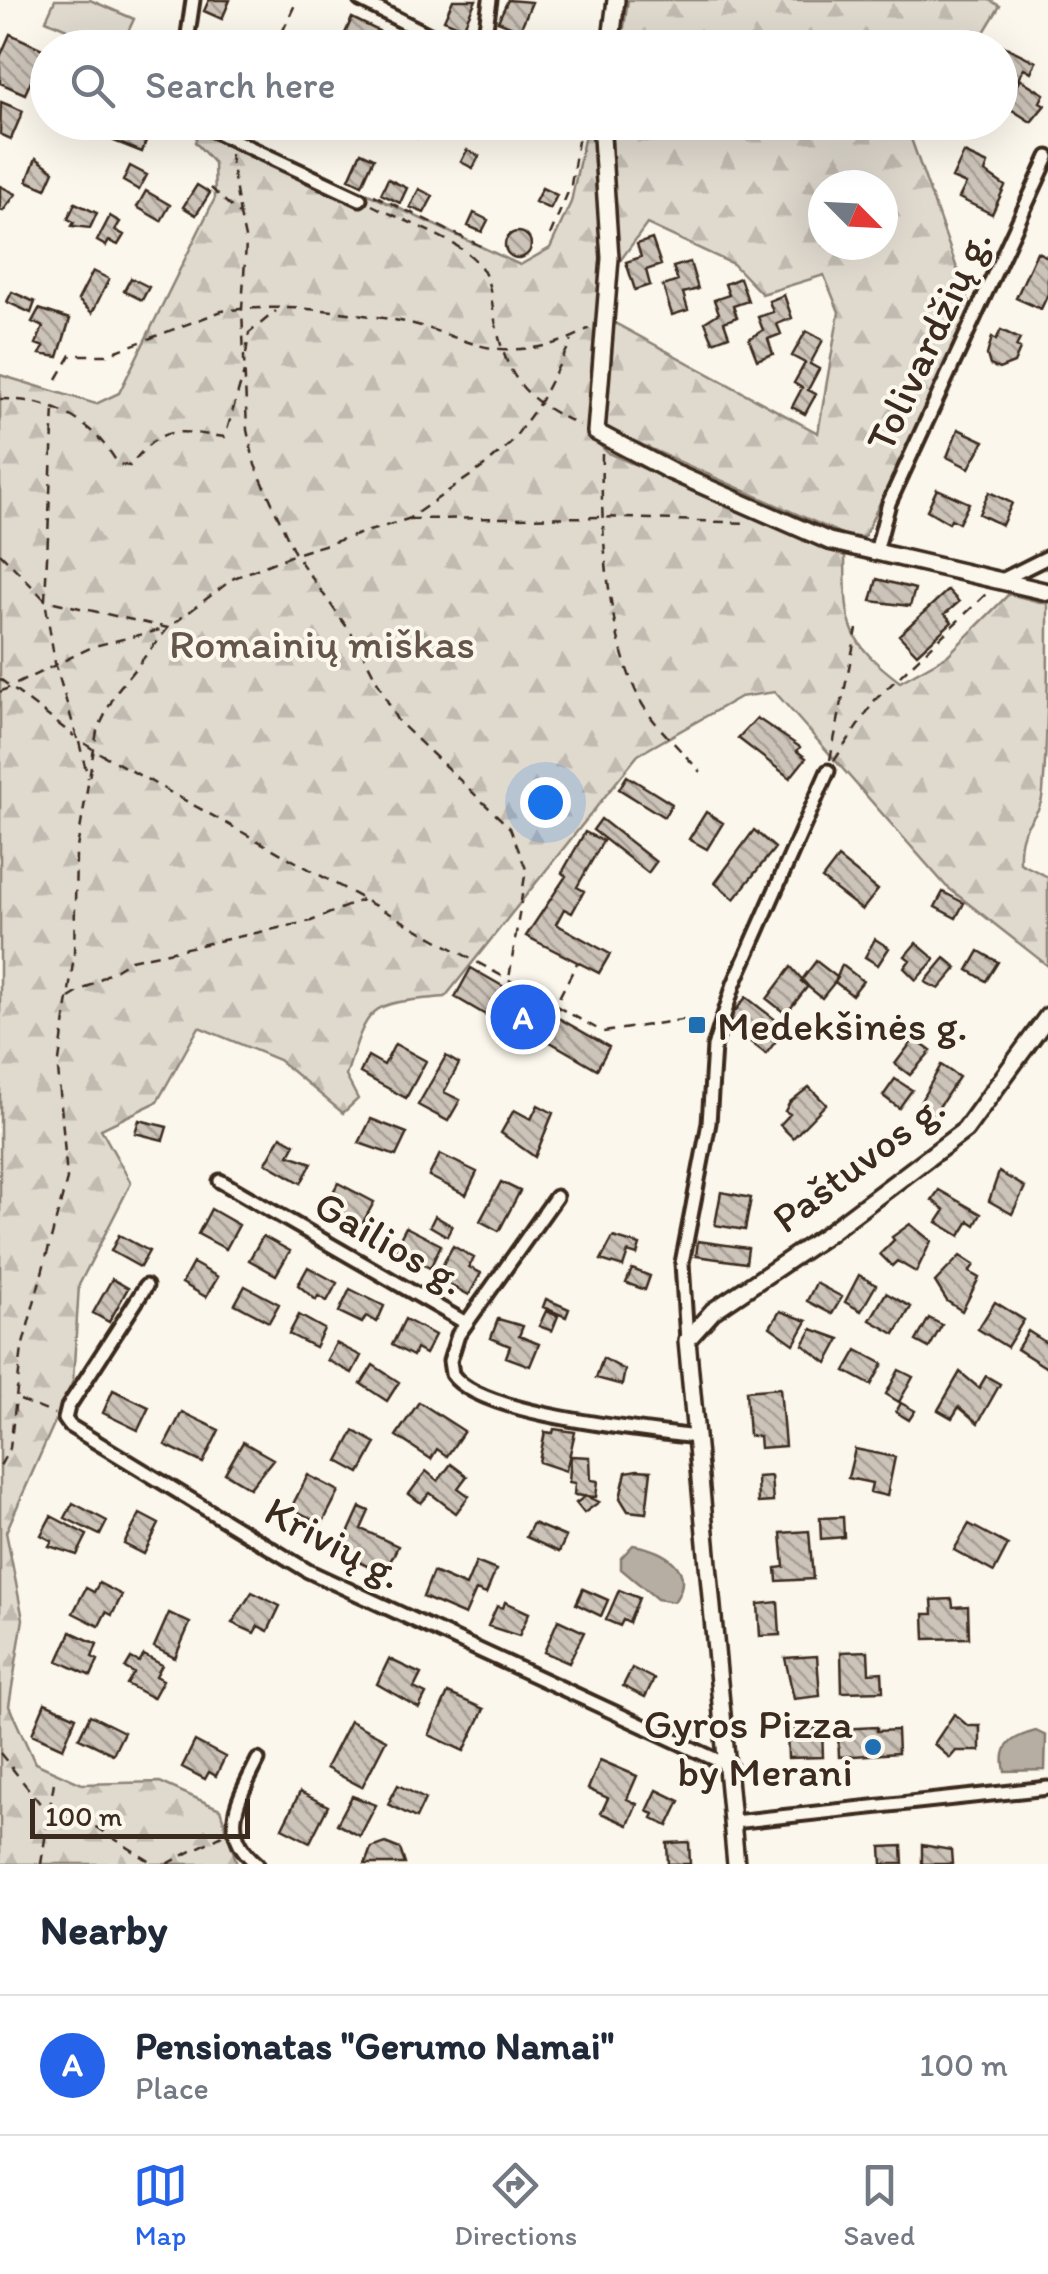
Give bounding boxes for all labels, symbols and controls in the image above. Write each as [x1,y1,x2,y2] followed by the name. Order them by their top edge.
[30,30,1018,140] search box
[65,58,120,113] icon: search
[145,62,336,108] text: Search here
[808,170,898,260] north arrow
[854,221,1002,459] street label: Tolivardžių g.
[169,618,475,669] park label: Romainių miškas
[520,777,571,828] your location
[490,980,556,1054] pin: A
[717,1000,968,1051] place label: Medekšinės g.
[686,1014,708,1036] marker: Medekšinės g.
[762,1081,954,1243] street label: Paštuvos g.
[305,1178,475,1306] street label: Gailios g.
[256,1485,412,1599] street label: Krivių g.
[644,1698,853,1797] place label: Gyros Pizza by Merani
[862,1736,884,1758] marker: Gyros Pizza by Merani
[30,1794,250,1838] scale bar
[45,1799,122,1833] text: 100 m
[40,1904,167,1955] text: Nearby
[135,2023,614,2069] text: Pensionatas "Gerumo Namai"
[62,2046,83,2084] text: A
[920,2046,1008,2084] text: 100 m
[135,2069,209,2107] text: Place
[133,2158,188,2252] tab: Map
[454,2158,577,2252] tab: Directions
[843,2158,915,2252] tab: Saved

